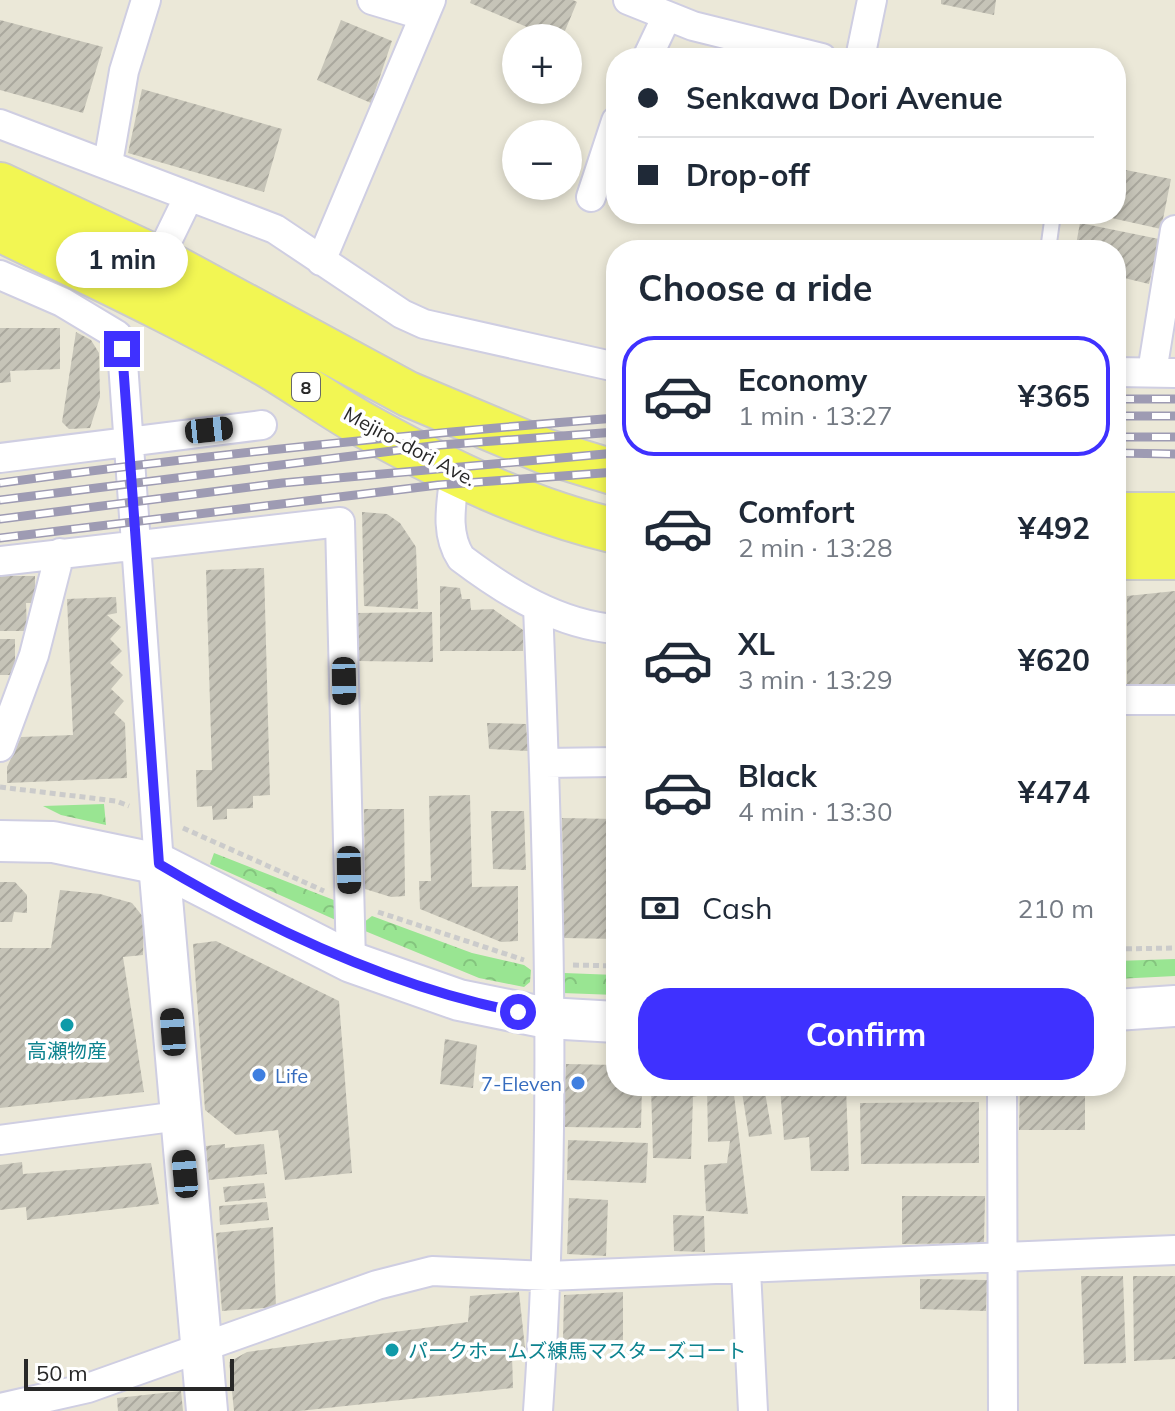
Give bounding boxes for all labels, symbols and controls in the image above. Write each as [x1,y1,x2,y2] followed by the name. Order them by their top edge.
[502,24,582,200] map controls
[502,24,582,104] button: +
[686,79,1003,117] text: Senkawa Dori Avenue
[502,120,582,200] button: −
[686,156,810,194] text: Drop-off
[56,233,188,289] callout: 1 min
[88,243,156,276] text: 1 min
[638,265,872,310] text: Choose a ride
[104,331,140,367] route end
[642,360,714,432] icon: car
[738,361,867,399] text: Economy
[292,373,320,401] road number: 8
[1018,377,1090,415] text: ¥365
[738,399,893,432] text: 1 min · 13:27
[340,401,480,491] street label: Mejiro-dori Ave.
[184,416,234,444] car
[642,492,714,564] icon: car
[738,493,855,531] text: Comfort
[1018,509,1090,547] text: ¥492
[738,531,893,564] text: 2 min · 13:28
[642,624,714,696] icon: car
[738,625,775,663] text: XL
[1018,641,1090,679] text: ¥620
[332,657,356,705] car
[738,663,893,696] text: 3 min · 13:29
[642,756,714,828] icon: car
[738,757,817,795] text: Black
[1018,773,1090,811] text: ¥474
[738,795,893,828] text: 4 min · 13:30
[337,846,361,894] car
[638,886,682,930] icon: cash
[702,889,773,927] text: Cash
[1018,892,1094,925] text: 210 m
[638,988,1094,1080] button: Confirm
[500,994,536,1030] route start
[159,1007,187,1057] car
[58,1016,76,1034] marker: 高瀬物産
[27,1038,107,1063] place label: 高瀬物産
[275,1063,308,1088] place label: Life
[250,1066,268,1084] marker: Life
[481,1071,562,1096] place label: 7-Eleven
[569,1074,587,1092] marker: 7-Eleven
[171,1149,199,1199] car
[408,1338,746,1363] place label: パークホームズ練馬マスターズコート
[383,1341,401,1359] marker: パークホームズ練馬マスターズコート
[24,1355,234,1391] scale bar
[36,1359,87,1387] text: 50 m

